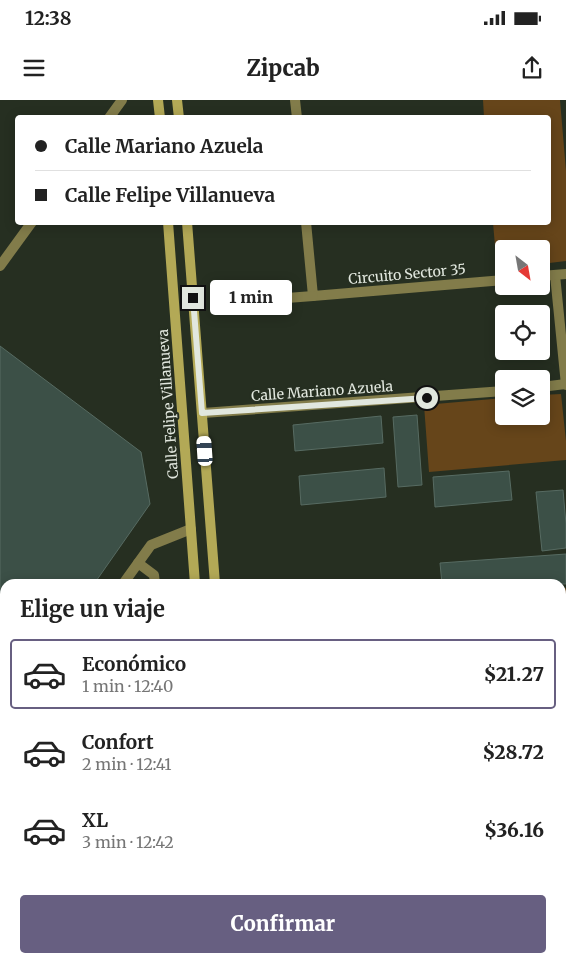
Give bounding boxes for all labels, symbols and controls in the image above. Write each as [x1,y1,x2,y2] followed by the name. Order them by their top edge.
[25,6,72,30] text: 12:38
[20,54,48,82] icon: menu
[246,54,320,82] text: Zipcab
[518,54,546,82] icon: share
[65,134,263,158] text: Calle Mariano Azuela
[65,183,275,207] text: Calle Felipe Villanueva
[495,240,550,295] north arrow
[495,240,550,425] map controls
[348,260,466,288] street label: Circuito Sector 35
[210,280,293,316] callout: 1 min
[182,287,204,309] route end
[229,287,273,307] text: 1 min
[495,305,550,360] button: locate
[154,328,182,479] street label: Calle Felipe Villanueva
[495,370,550,425] button: layers
[250,377,394,405] street label: Calle Mariano Azuela
[416,387,438,409] route start
[196,436,213,466] car
[20,595,165,623] text: Elige un viaje
[22,652,67,697] icon: car
[82,652,186,676] text: Económico
[484,662,544,686] text: $21.27
[82,676,173,696] text: 1 min · 12:40
[22,730,67,775] icon: car
[82,730,154,754] text: Confort
[482,740,544,764] text: $28.72
[82,754,172,774] text: 2 min · 12:41
[22,808,67,853] icon: car
[82,808,108,832] text: XL
[484,818,544,842] text: $36.16
[82,832,174,852] text: 3 min · 12:42
[20,895,546,953] button: Confirmar

